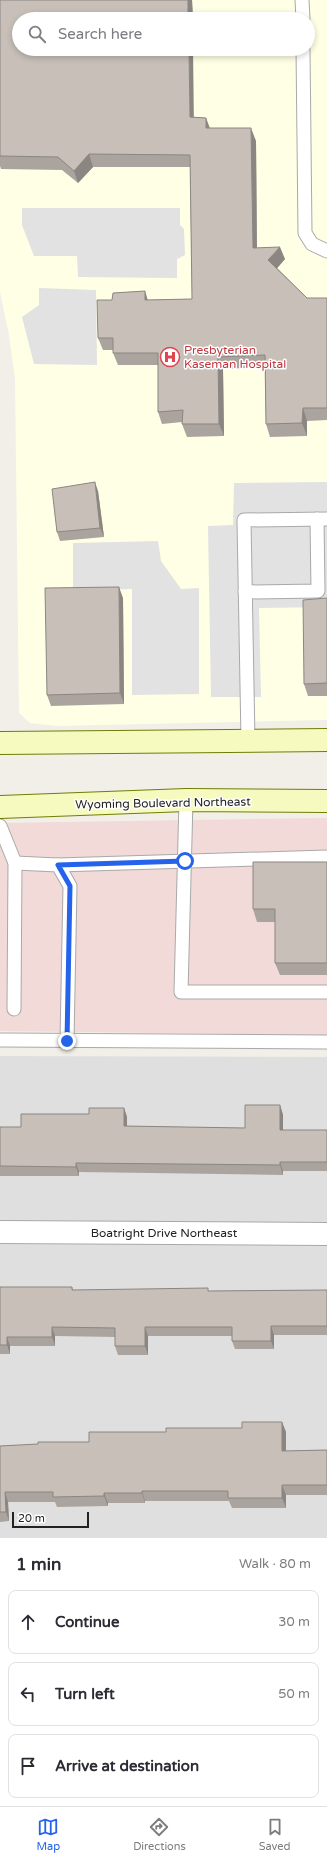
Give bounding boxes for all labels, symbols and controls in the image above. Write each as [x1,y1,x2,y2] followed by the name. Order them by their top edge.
[12,12,315,56] search box
[26,23,48,45] icon: search
[58,25,142,43] text: Search here
[184,343,286,371] place label: Presbyterian Kaseman Hospital
[159,346,181,368] hospital icon: Presbyterian Kaseman Hospital
[75,794,251,812] street label: Wyoming Boulevard Northeast
[176,852,194,870] route start
[58,1032,76,1050] route end
[91,1226,238,1240] street label: Boatright Drive Northeast
[12,1510,89,1529] scale bar
[18,1512,45,1525] text: 20 m
[16,1554,61,1575] text: 1 min
[239,1556,311,1572] text: Walk · 80 m
[17,1611,39,1633] icon: ahead
[55,1613,119,1631] text: Continue
[278,1614,310,1630] text: 30 m
[17,1683,39,1705] icon: left
[55,1685,115,1703] text: Turn left
[278,1686,310,1702] text: 50 m
[17,1755,39,1777] icon: arrive
[55,1757,199,1775] text: Arrive at destination
[36,1816,60,1853] tab: Map
[133,1816,186,1853] tab: Directions
[259,1816,291,1853] tab: Saved

